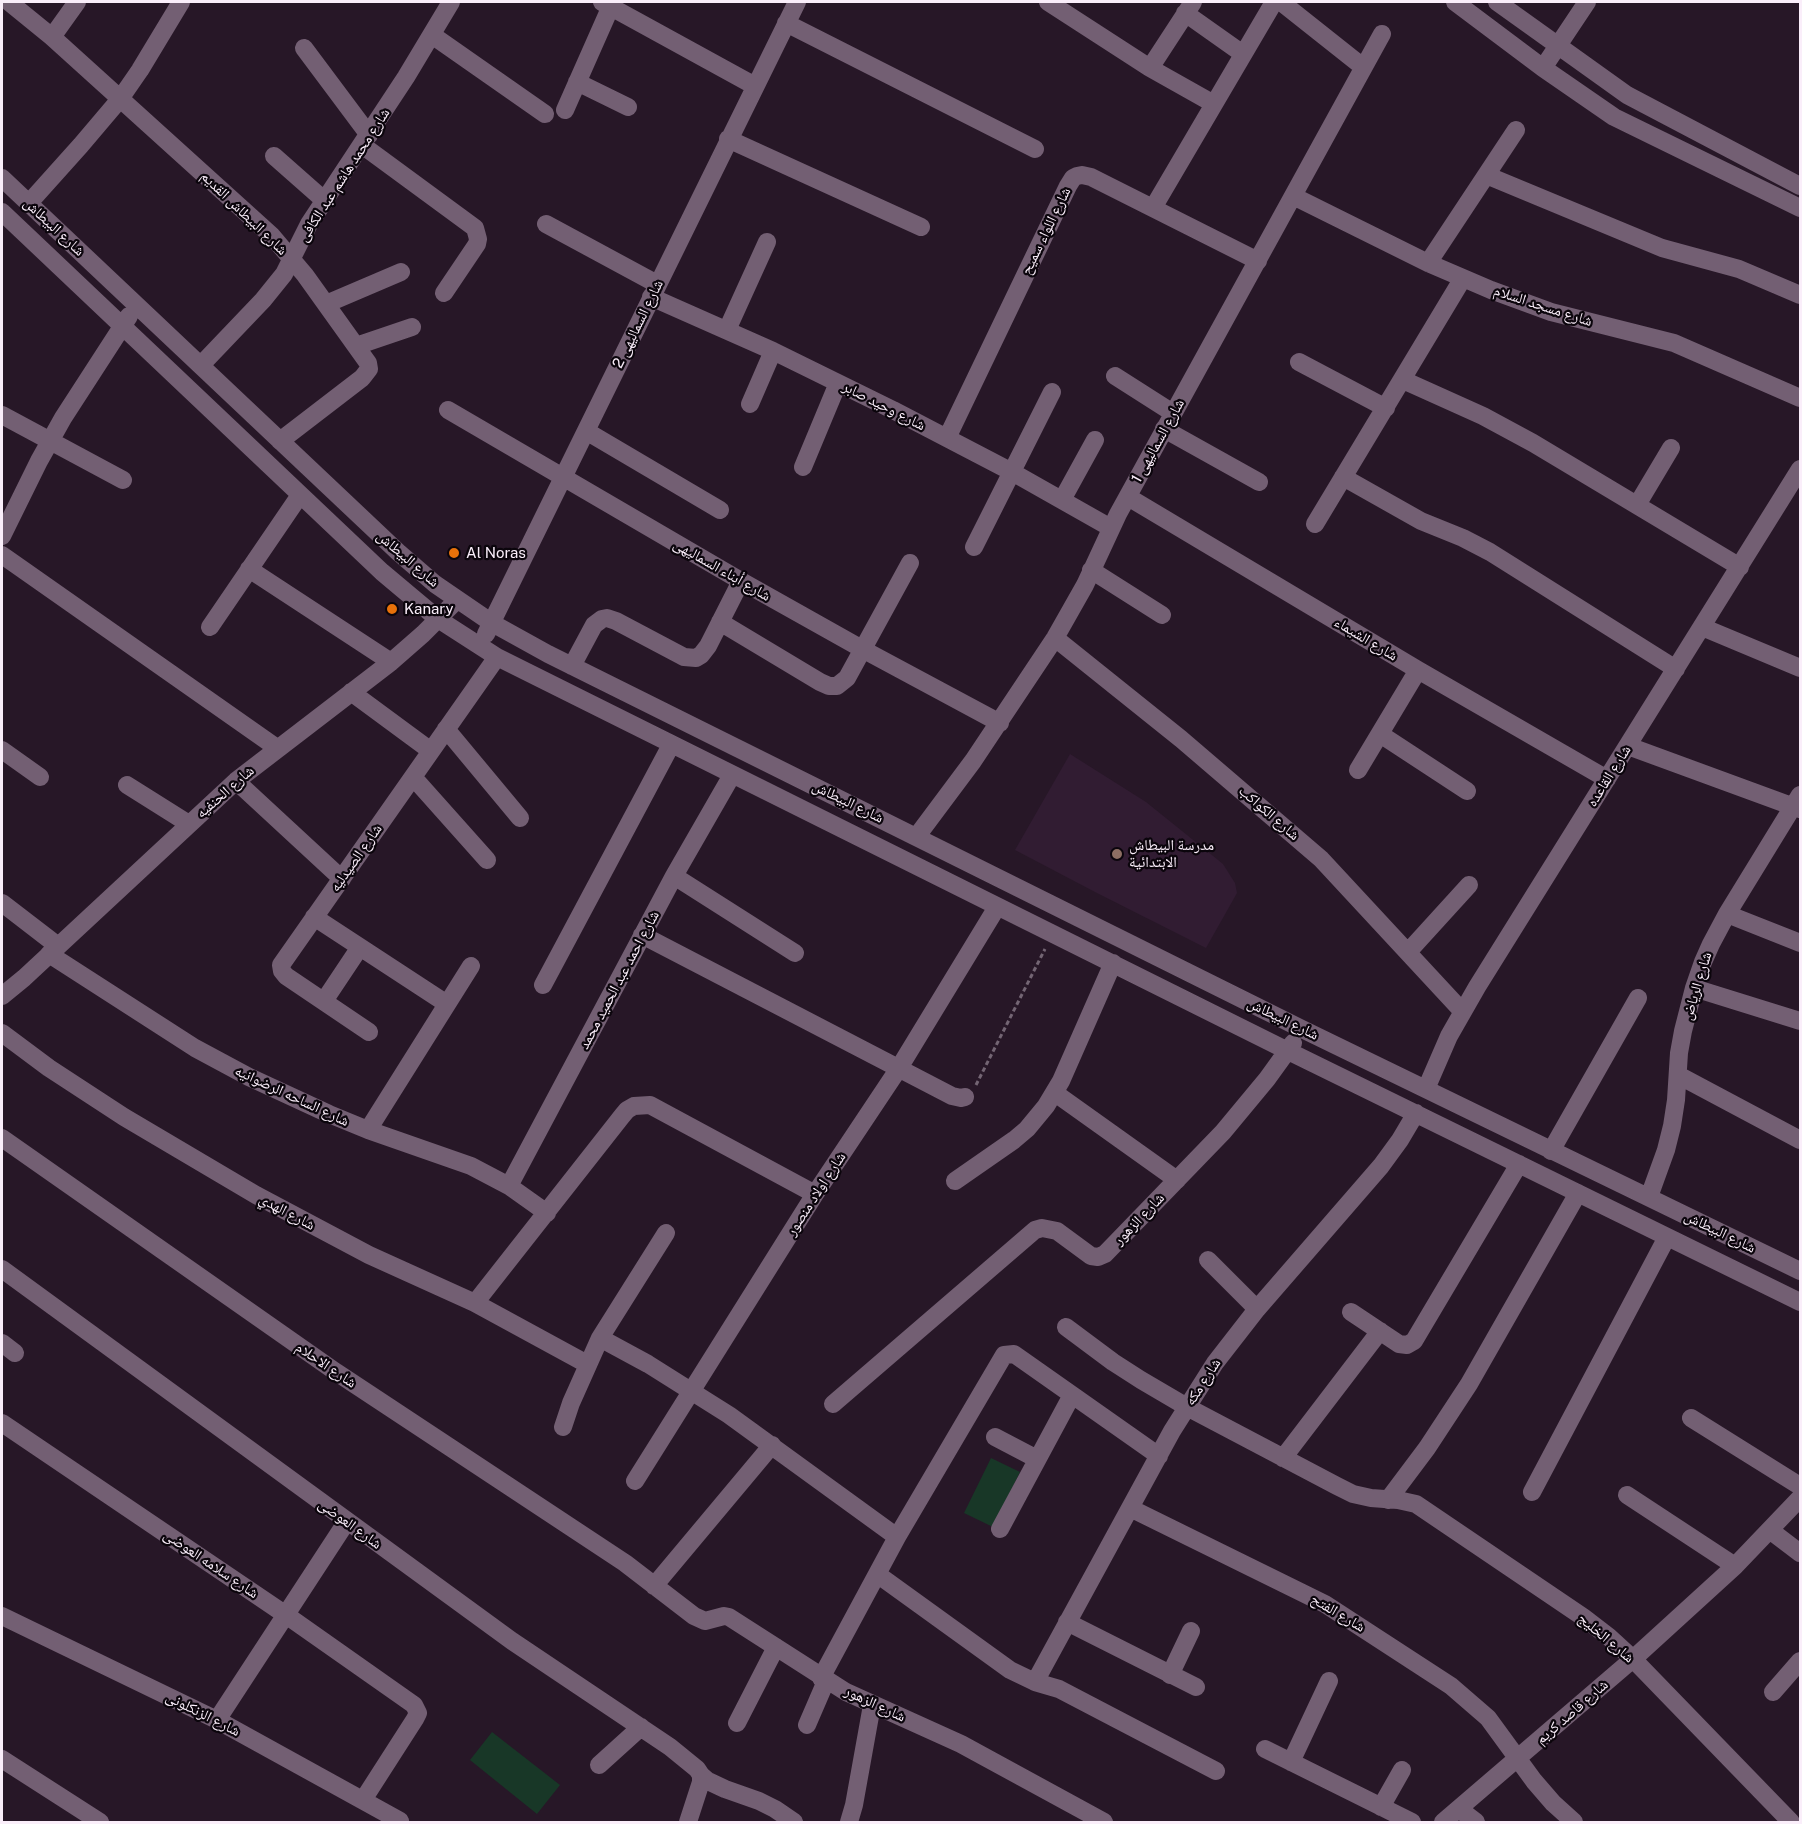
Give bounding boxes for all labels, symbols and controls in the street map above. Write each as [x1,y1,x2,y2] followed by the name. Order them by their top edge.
[294,105,394,245] street label: شارع محمد هاشم عبد الكافى
[197,167,291,259] street label: شارع البيطاش القديم
[1017,184,1075,278] street label: شارع اللواء سميح
[20,194,88,260] street label: شارع البيطاش
[609,277,667,371] street label: شارع السماليهى 2
[1491,282,1595,330] street label: شارع مسجد السلام
[840,377,928,435] street label: شارع وحيد صابر
[1128,396,1188,486] street label: شارع السماليهى 1
[373,527,443,591] street label: شارع البيطاش
[670,535,774,605] street label: شارع أبناء السماليهى
[466,544,526,562] place label: Al Noras
[447,546,461,560] marker: Al Noras
[404,600,453,618] place label: Kanary
[385,602,399,616] marker: Kanary
[1331,613,1401,665] street label: شارع الشيماء
[1583,742,1635,810] street label: شارع القاعده
[192,762,258,822] street label: شارع الحنفيه
[809,777,887,827] street label: شارع البيطاش
[1235,782,1303,844] street label: شارع الكواكب
[326,821,386,895] street label: شارع الصيدليه
[1129,836,1214,871] place label: مدرسة البيطاش الابتدائية
[1110,847,1124,861] marker: مدرسة البيطاش الابتدائية
[575,908,663,1052] street label: شارع احمد عبد الحميد محمد
[1678,950,1716,1022] street label: شارع الرياض
[1244,994,1322,1044] street label: شارع البيطاش
[232,1062,352,1130] street label: شارع الساحه الرضوانيه
[782,1149,850,1239] street label: شارع اولاد منصور
[1110,1189,1168,1249] street label: شارع الزهور
[256,1190,318,1234] street label: شارع الهدي
[1681,1207,1759,1257] street label: شارع البيطاش
[292,1338,360,1392] street label: شارع الاحلام
[1181,1355,1225,1409] street label: شارع مكه
[315,1495,385,1553] street label: شارع العوضى
[160,1526,262,1602] street label: شارع سلامه العوضى
[1308,1590,1368,1636] street label: شارع الفتح
[1574,1609,1638,1667] street label: شارع الخليج
[1532,1676,1612,1748] street label: شارع قاصد كريم
[842,1682,908,1726] street label: شارع الزهور
[163,1688,243,1740] street label: شارع الزنكلونى

